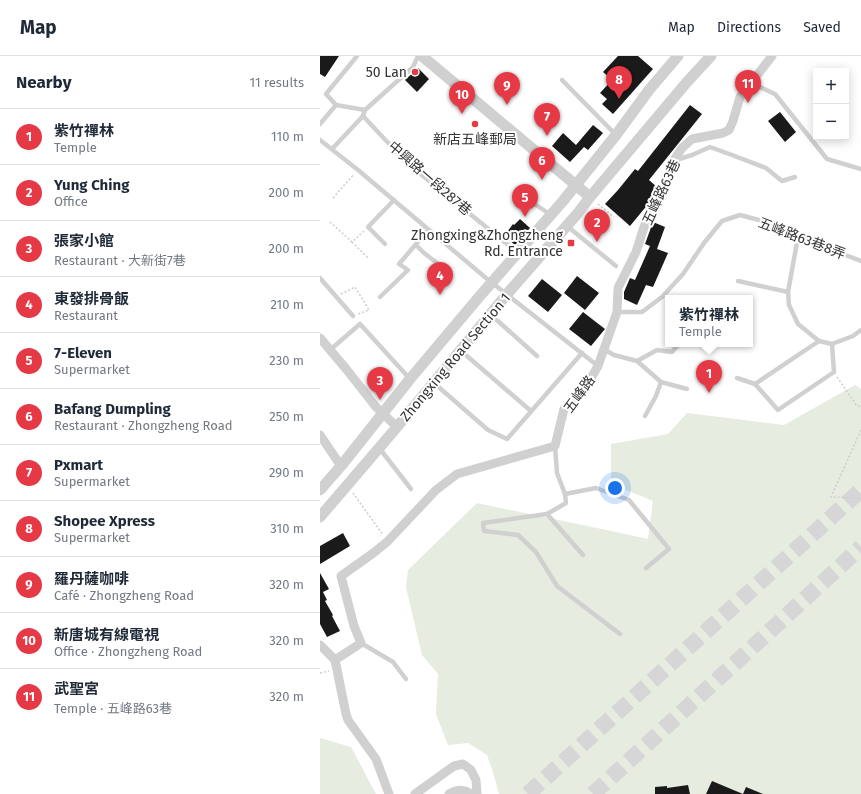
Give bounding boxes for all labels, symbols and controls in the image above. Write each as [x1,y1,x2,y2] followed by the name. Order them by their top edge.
[20,16,57,39] text: Map
[668,19,695,36] text: Map
[717,19,781,36] text: Directions
[803,19,841,36] text: Saved
[366,64,407,81] place label: 50 Lan
[606,66,632,99] pin: 8
[410,67,420,77] marker: 50 Lan
[813,68,849,140] map controls
[813,68,849,104] button: +
[735,70,761,103] pin: 11
[16,72,71,93] text: Nearby
[494,72,520,105] pin: 9
[250,75,304,90] text: 11 results
[449,81,475,114] pin: 10
[534,103,560,136] pin: 7
[813,104,849,140] button: −
[470,119,480,129] marker: 新店五峰郵局
[54,122,114,140] text: 紫竹禪林
[26,129,32,144] text: 1
[271,129,304,144] text: 110 m
[433,131,517,148] place label: 新店五峰郵局
[385,138,475,219] street label: 中興路一段287巷
[54,140,97,155] text: Temple
[529,147,555,180] pin: 6
[639,157,684,228] street label: 五峰路63巷
[54,176,129,194] text: Yung Ching
[512,184,538,217] pin: 5
[26,185,32,200] text: 2
[268,185,304,200] text: 200 m
[54,194,88,209] text: Office
[584,209,610,242] pin: 2
[756,214,848,263] street label: 五峰路63巷8弄
[411,227,564,260] place label: Zhongxing&Zhongzheng Rd. Entrance
[54,232,114,250] text: 張家小館
[566,238,576,248] marker: Zhongxing&Zhongzheng Rd. Entrance
[26,241,32,256] text: 3
[268,241,304,256] text: 200 m
[54,253,186,268] text: Restaurant · 大新街7巷
[427,262,453,295] pin: 4
[54,290,129,308] text: 東發排骨飯
[397,290,514,425] street label: Zhongxing Road Section 1
[665,295,753,347] popup
[25,297,33,312] text: 4
[270,297,304,312] text: 210 m
[679,306,739,324] text: 紫竹禪林
[54,308,118,323] text: Restaurant
[679,324,722,339] text: Temple
[54,344,112,362] text: 7-Eleven
[26,353,32,368] text: 5
[269,353,304,368] text: 230 m
[696,360,722,393] pin: 1
[54,362,130,377] text: Supermarket
[367,367,393,400] pin: 3
[560,372,599,416] street label: 五峰路
[54,400,171,418] text: Bafang Dumpling
[25,409,33,424] text: 6
[269,409,304,424] text: 250 m
[54,418,233,433] text: Restaurant · Zhongzheng Road
[54,456,103,474] text: Pxmart
[26,465,32,480] text: 7
[269,465,304,480] text: 290 m
[54,474,130,489] text: Supermarket
[605,478,625,498] your location
[54,512,155,530] text: Shopee Xpress
[25,521,33,536] text: 8
[270,521,304,536] text: 310 m
[54,530,130,545] text: Supermarket
[54,570,129,588] text: 羅丹薩咖啡
[25,577,33,592] text: 9
[269,577,304,592] text: 320 m
[54,588,194,603] text: Café · Zhongzheng Road
[54,626,159,644] text: 新唐城有線電視
[22,633,36,648] text: 10
[269,633,304,648] text: 320 m
[54,644,202,659] text: Office · Zhongzheng Road
[54,680,99,698] text: 武聖宮
[23,689,35,704] text: 11
[269,689,304,704] text: 320 m
[54,701,172,716] text: Temple · 五峰路63巷

